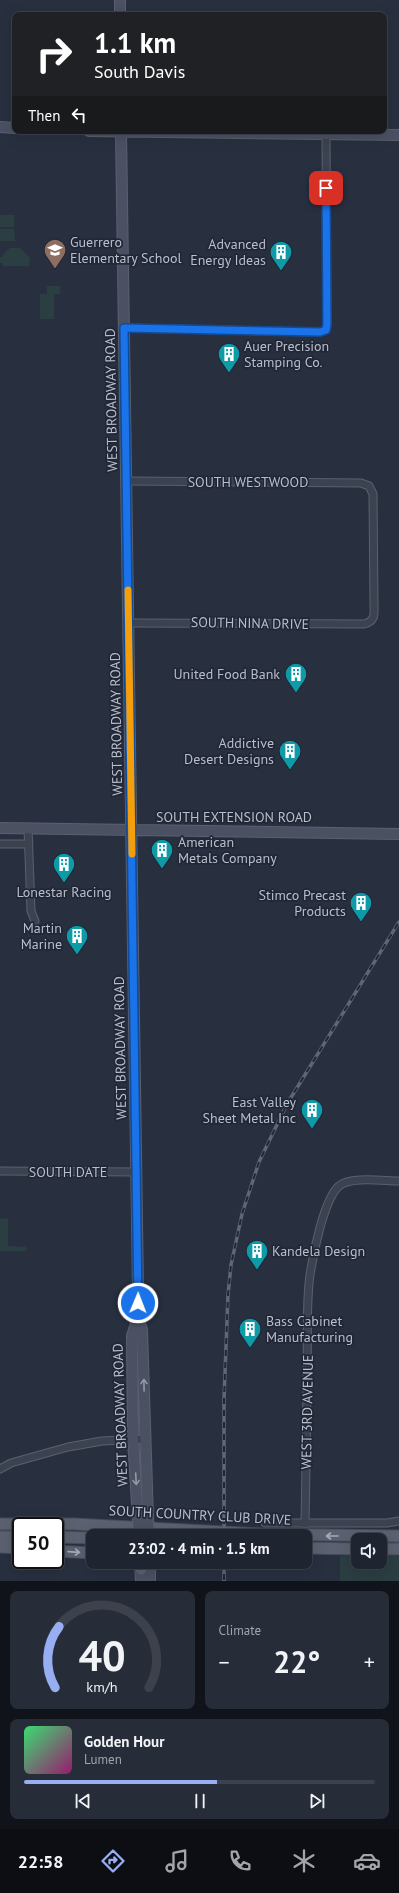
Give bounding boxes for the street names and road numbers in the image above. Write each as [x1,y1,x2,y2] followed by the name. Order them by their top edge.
[101,328,121,472] street label: WEST BROADWAY ROAD
[188,473,308,491] street label: SOUTH WESTWOOD
[191,613,309,633] street label: SOUTH NINA DRIVE
[106,652,126,796] street label: WEST BROADWAY ROAD
[156,808,312,826] street label: SOUTH EXTENSION ROAD
[110,976,130,1120] street label: WEST BROADWAY ROAD
[29,1163,107,1181] street label: SOUTH DATE
[108,1343,132,1487] street label: WEST BROADWAY ROAD
[297,1354,317,1470] street label: WEST 3RD AVENUE
[108,1501,292,1529] street label: SOUTH COUNTRY CLUB DRIVE

